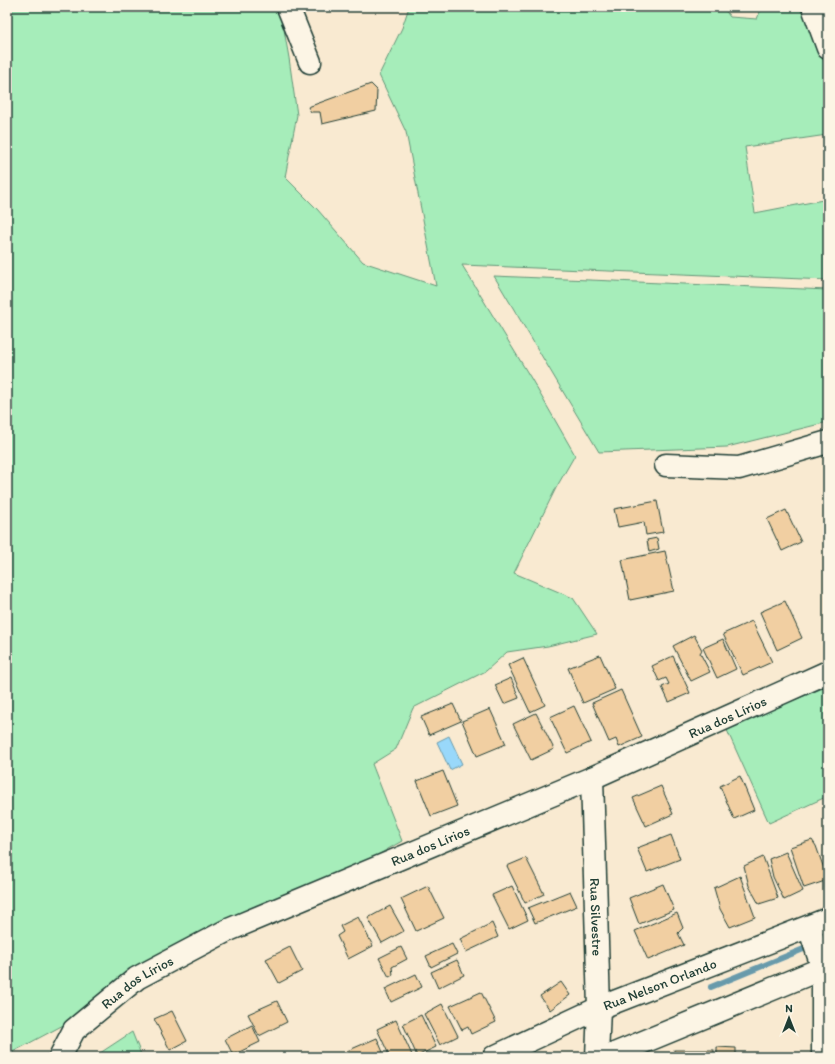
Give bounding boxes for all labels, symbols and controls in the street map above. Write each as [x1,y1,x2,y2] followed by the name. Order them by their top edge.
[686,693,769,742] street label: Rua dos Lírios
[388,822,472,870] street label: Rua dos Lírios
[586,878,605,957] street label: Rua Silvestre
[98,952,176,1013] street label: Rua dos Lírios
[601,955,719,1015] street label: Rua Nelson Orlando
[769,998,809,1038] north arrow
[785,1002,793,1015] text: N

